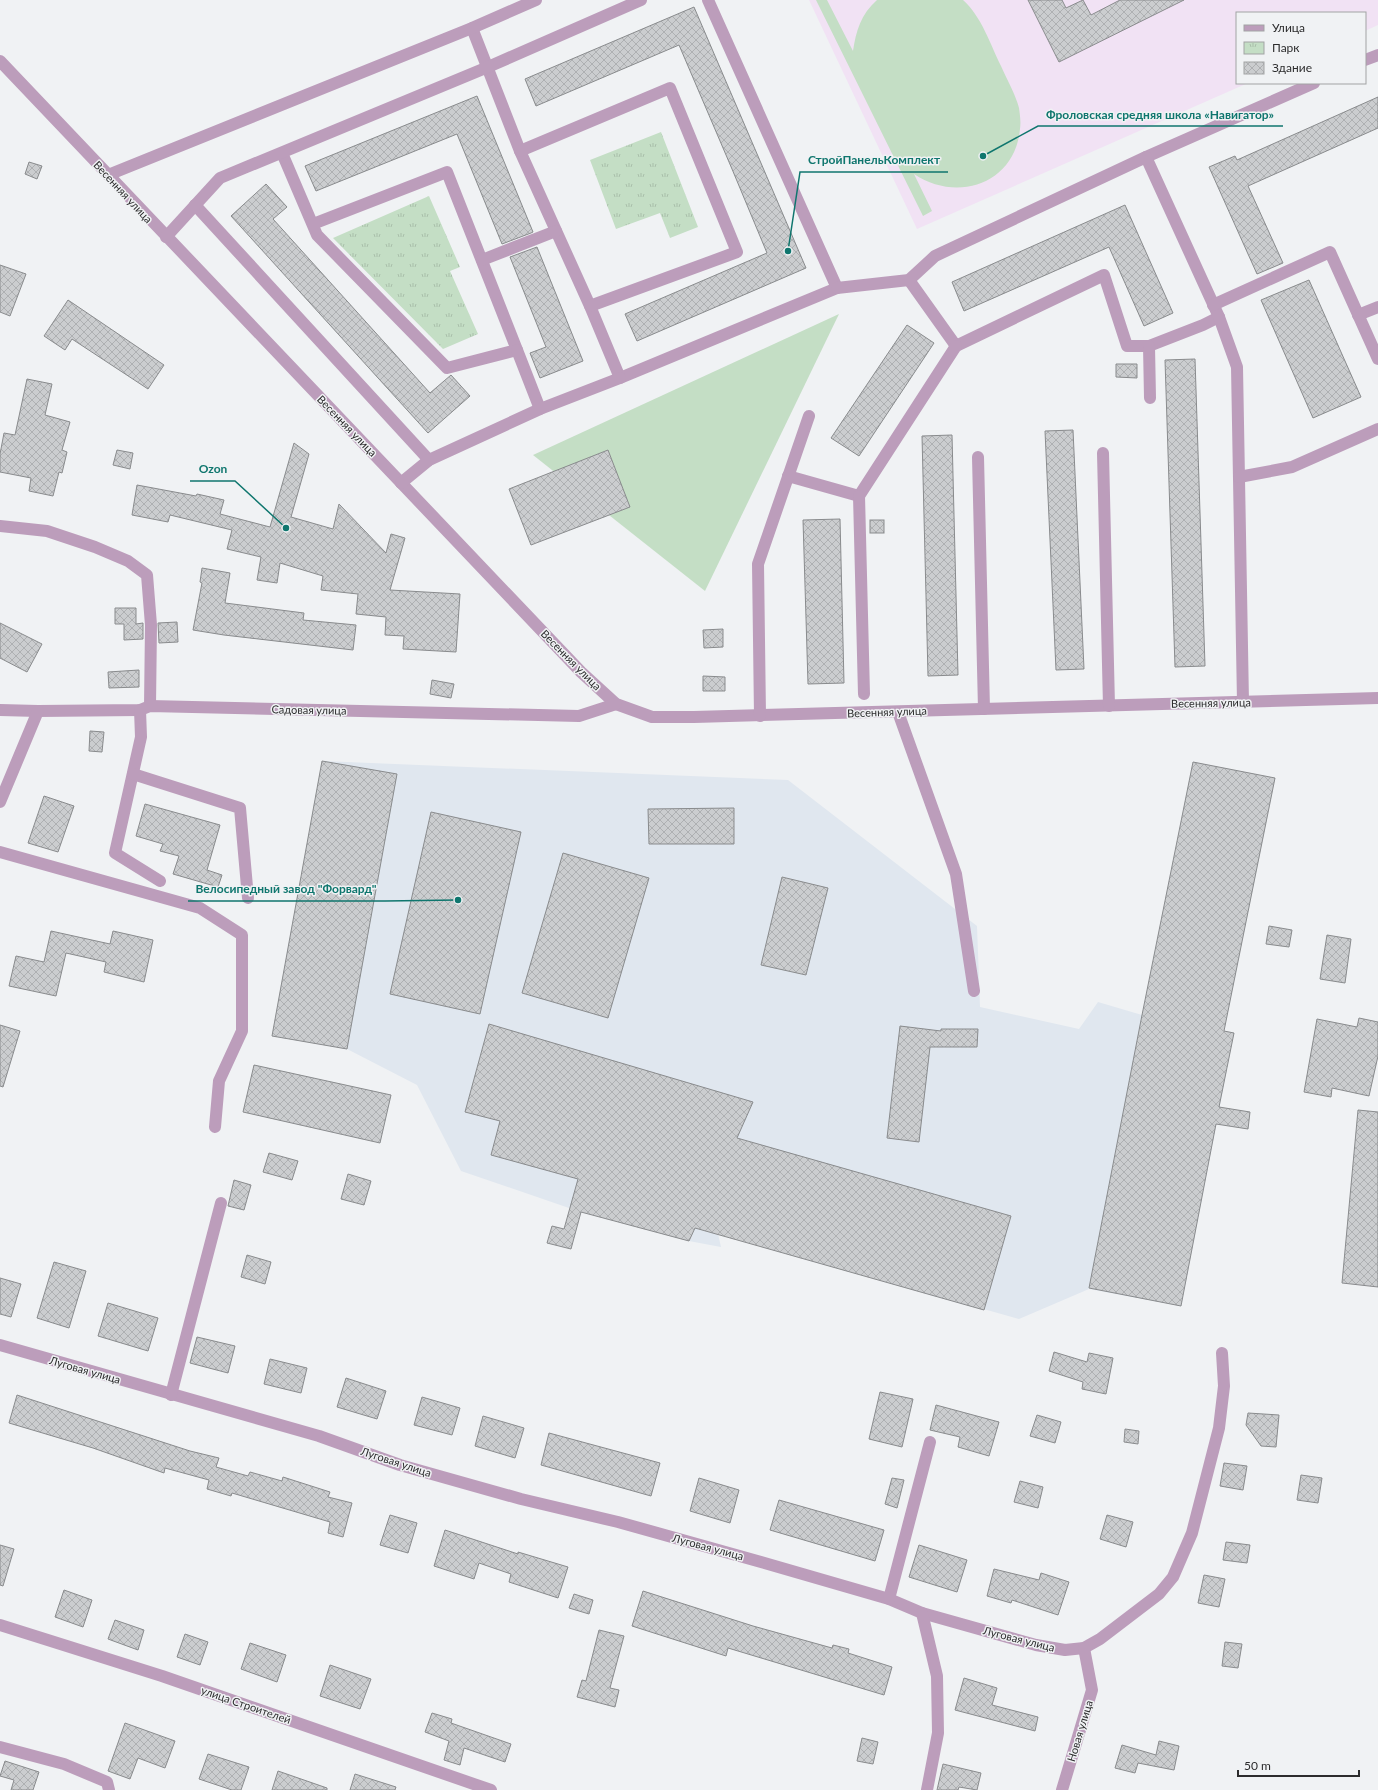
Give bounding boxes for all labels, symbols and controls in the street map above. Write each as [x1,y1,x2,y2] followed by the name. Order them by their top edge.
[1236,12,1366,84] legend
[1272,20,1305,35] text: Улица
[1272,40,1300,55] text: Парк
[1272,60,1312,75] text: Здание
[1038,102,1283,126] callout: Фроловская средняя школа «Навигатор»
[1046,107,1274,122] text: Фроловская средняя школа «Навигатор»
[800,148,948,172] callout: СтройПанельКомплект
[808,152,941,167] text: СтройПанельКомплект
[91,158,155,225] street label: Весенняя улица
[315,392,380,459] street label: Весенняя улица
[190,457,235,481] callout: Ozon
[199,461,228,476] text: Ozon
[539,627,604,692] street label: Весенняя улица
[1171,695,1251,710] street label: Весенняя улица
[271,702,347,717] street label: Садовая улица
[847,704,927,719] street label: Весенняя улица
[188,877,385,901] callout: Велосипедный завод "Форвард"
[195,881,377,896] text: Велосипедный завод "Форвард"
[47,1353,122,1386] street label: Луговая улица
[358,1444,433,1479] street label: Луговая улица
[670,1530,745,1562] street label: Луговая улица
[981,1623,1056,1654] street label: Луговая улица
[200,1683,293,1726] street label: улица Строителей
[1064,1699,1095,1763] street label: Новая улица
[1238,1752,1359,1778] scale bar
[1244,1758,1271,1773] text: 50 m

